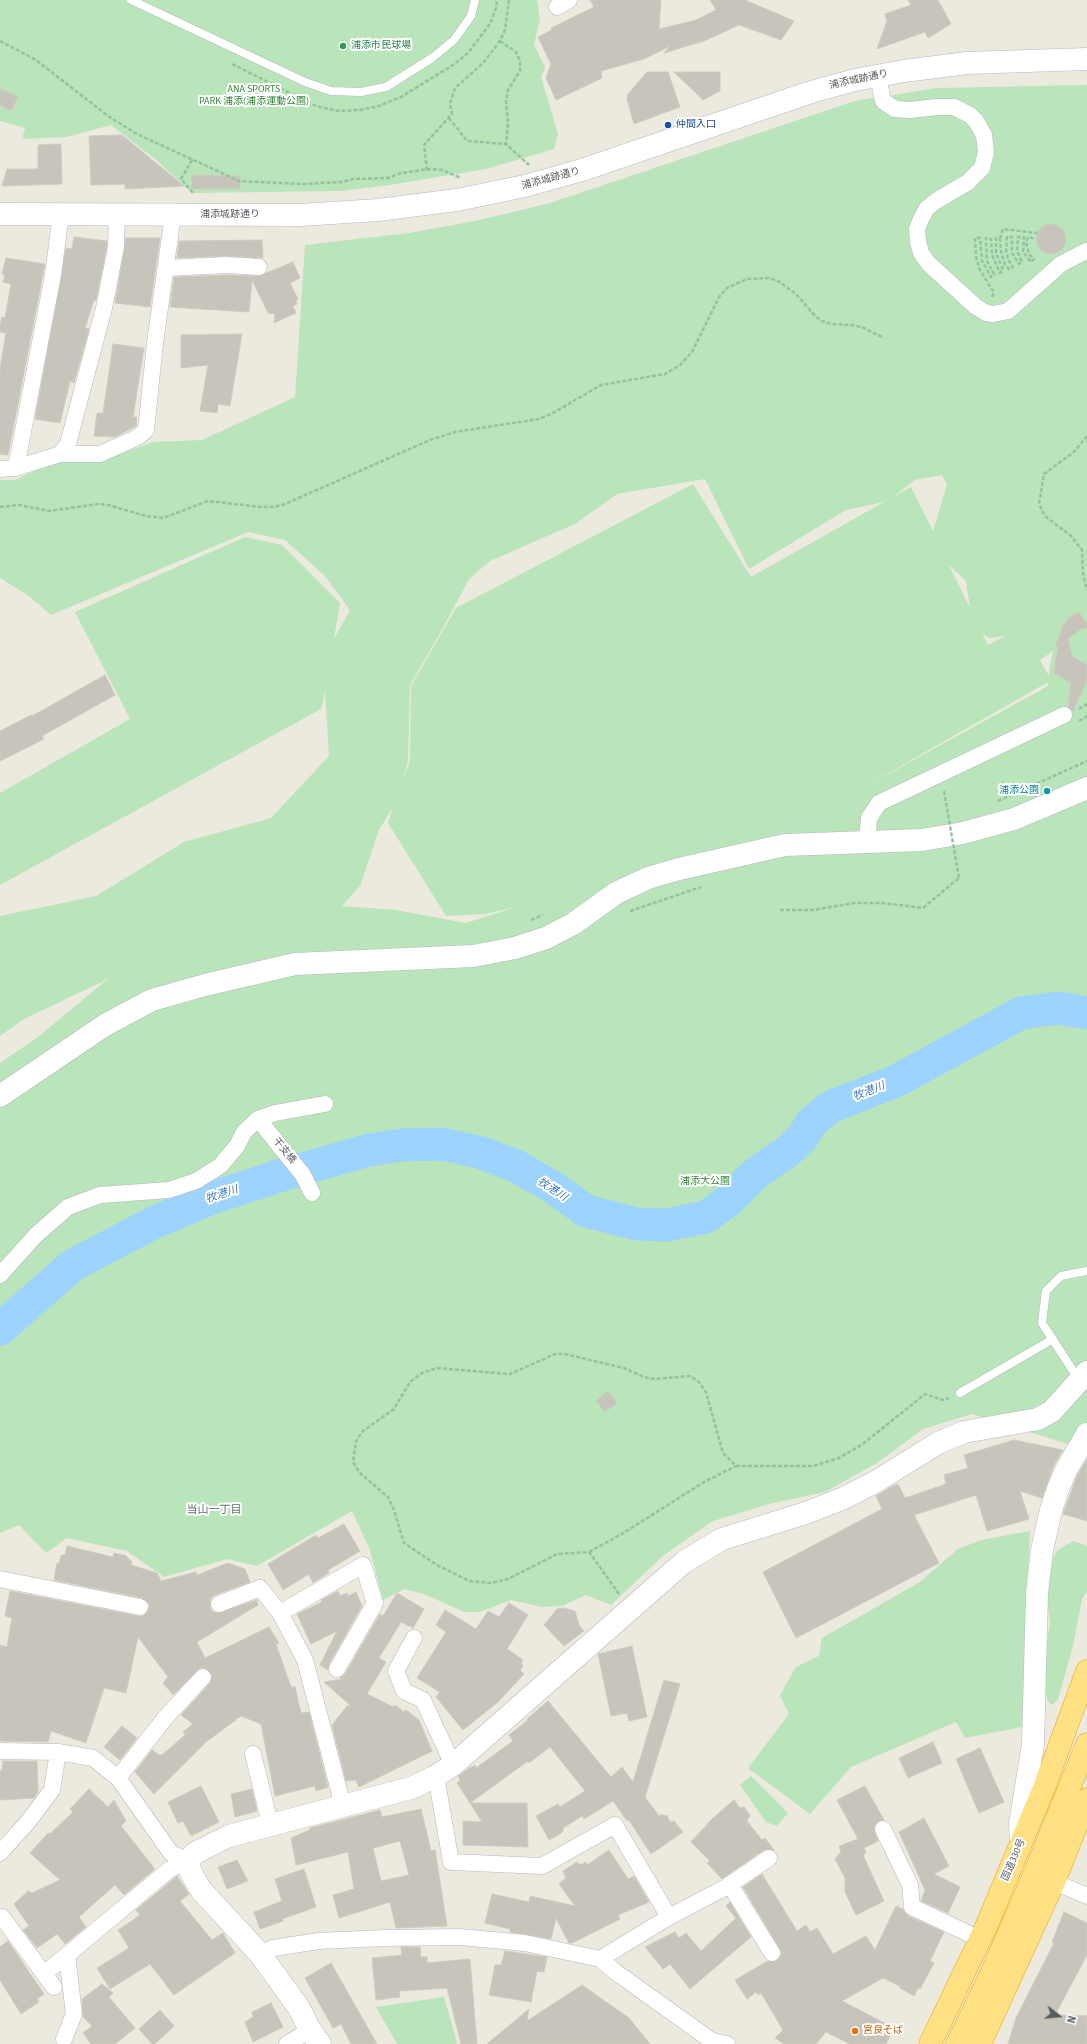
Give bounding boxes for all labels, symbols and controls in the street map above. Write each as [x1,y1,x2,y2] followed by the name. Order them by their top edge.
[351,40,411,52] place label: 浦添市民球場
[338,41,348,51] marker: 浦添市民球場
[828,68,890,92] street label: 浦添城跡通り
[199,84,309,108] park label: ANA SPORTS PARK 浦添(浦添運動公園)
[676,119,716,131] place label: 仲間入口
[663,120,673,130] marker: 仲間入口
[520,165,582,193] street label: 浦添城跡通り
[200,209,260,221] street label: 浦添城跡通り
[999,785,1039,797] place label: 浦添公園
[1042,786,1052,796] marker: 浦添公園
[851,1080,887,1104] water label: 牧港川
[270,1136,298,1166] street label: 干支橋
[535,1175,569,1205] water label: 牧港川
[680,1176,730,1188] park label: 浦添大公園
[204,1184,240,1206] water label: 牧港川
[187,1504,241,1518] district label: 当山一丁目
[1000,1837,1028,1883] street label: 国道330号
[1039,1996,1079,2036] north arrow
[1063,2014,1079,2025] text: N
[863,2025,903,2037] place label: 宮良そば
[850,2026,860,2036] marker: 宮良そば

